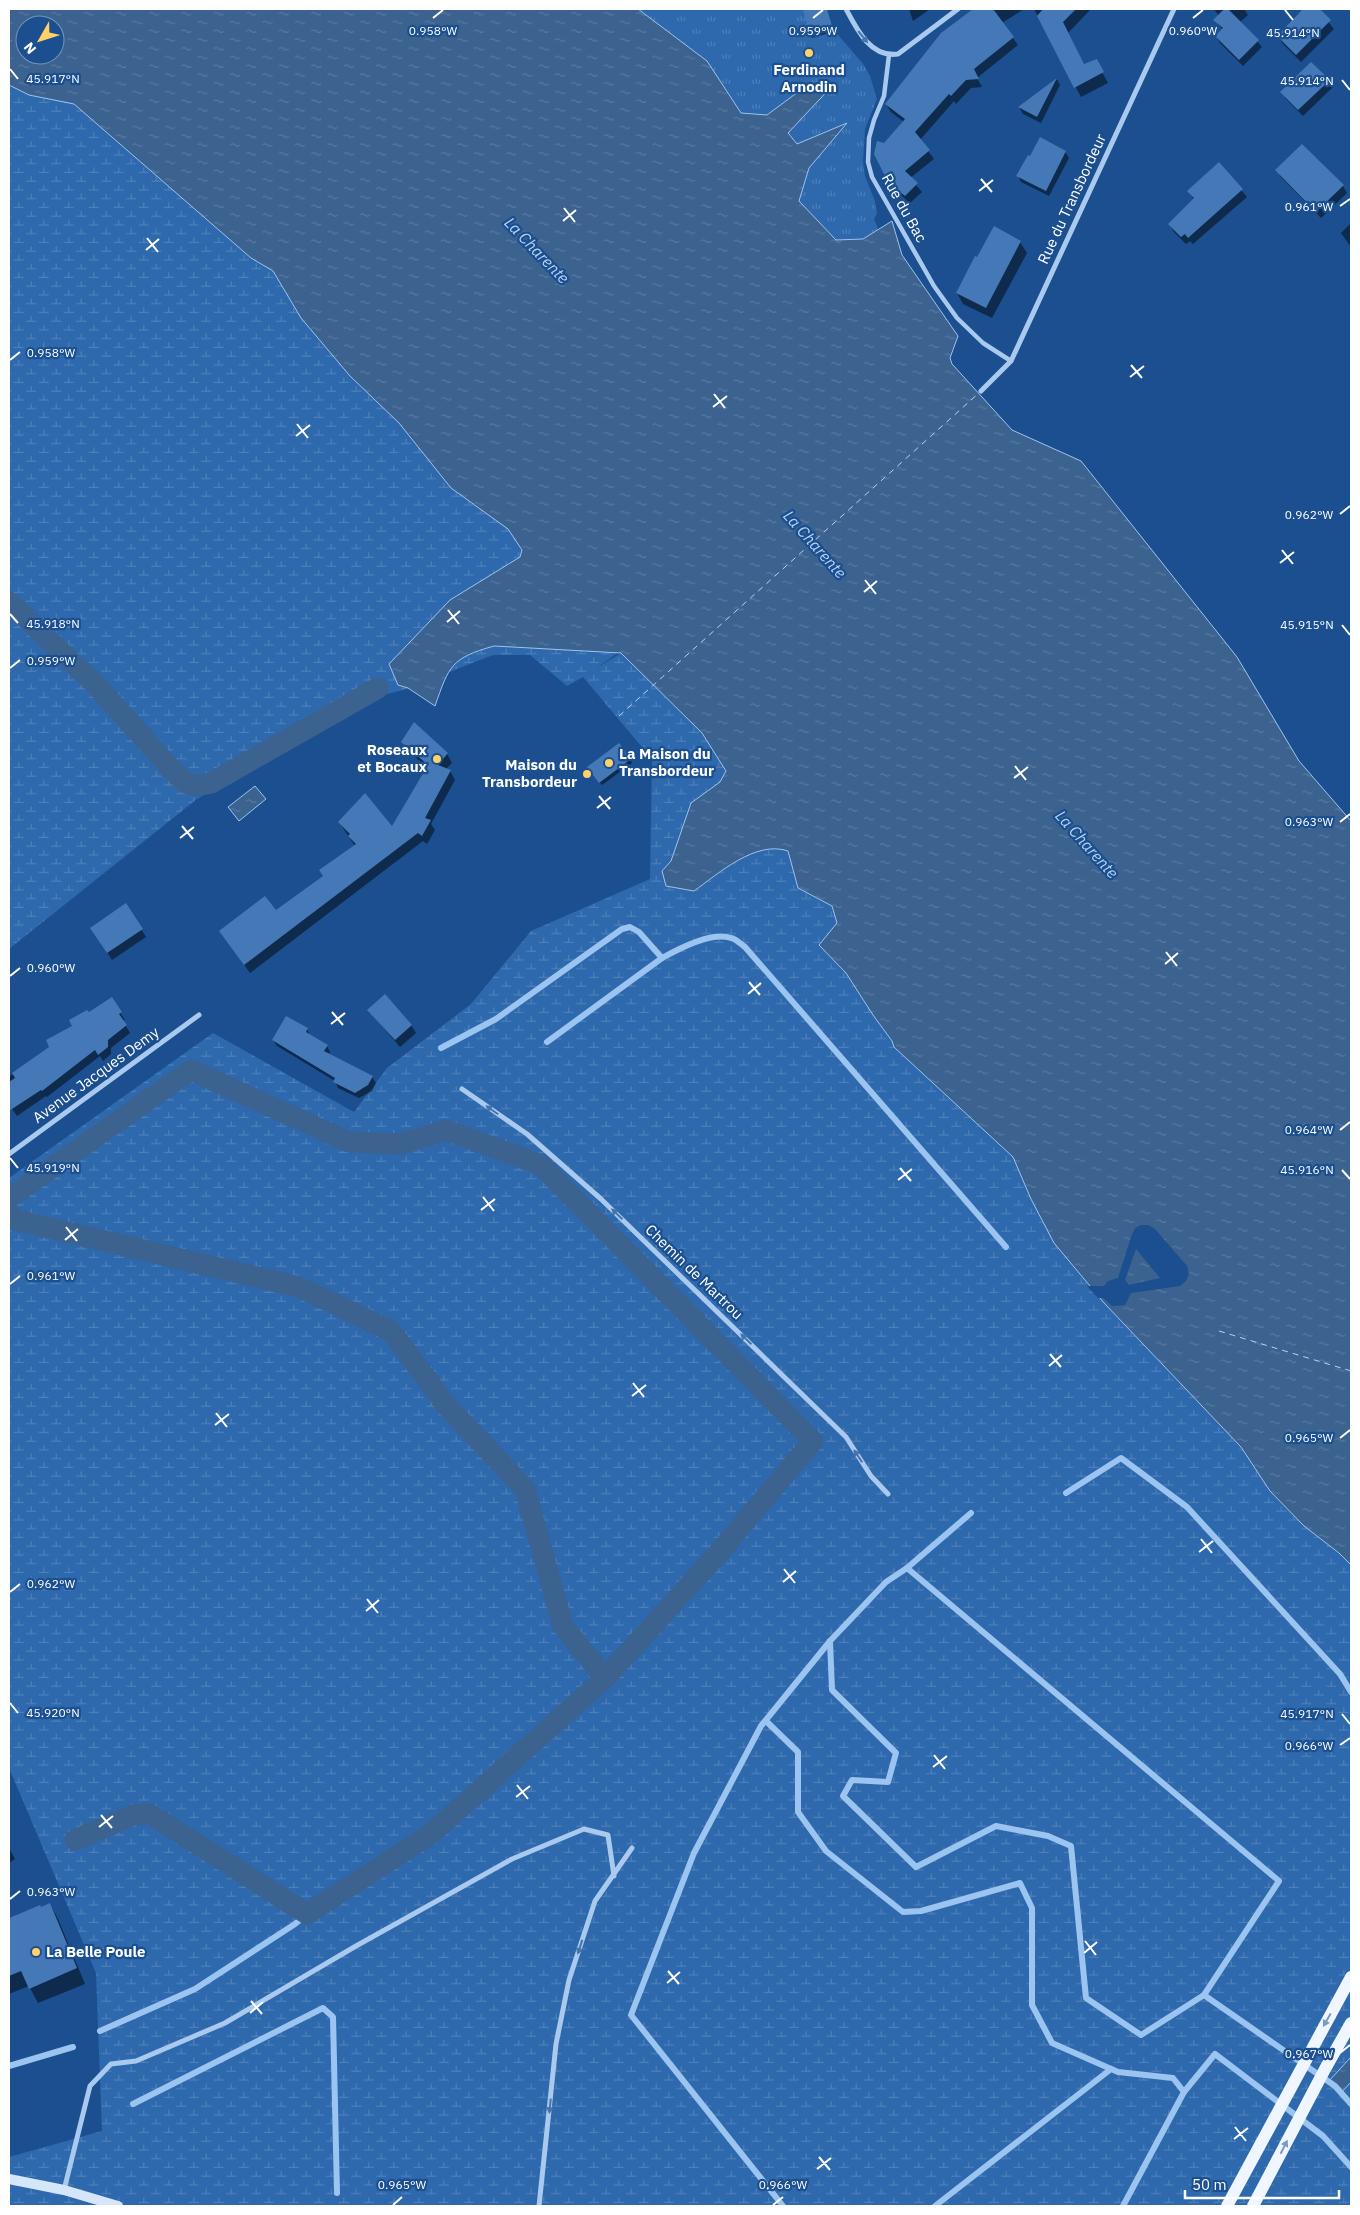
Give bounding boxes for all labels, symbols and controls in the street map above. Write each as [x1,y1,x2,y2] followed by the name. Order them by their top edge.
[15,15,65,65] north arrow
[409,23,457,38] text: 0.958°W
[789,23,837,38] text: 0.959°W
[1169,23,1217,38] text: 0.960°W
[1266,25,1320,40] text: 45.914°N
[858,30,869,43] one-way arrow
[20,39,40,58] text: N
[803,47,815,59] marker: Ferdinand Arnodin
[773,60,845,96] place label: Ferdinand Arnodin
[26,71,80,86] text: 45.917°N
[1280,73,1334,88] text: 45.914°N
[1033,130,1110,267] street label: Rue du Transbordeur
[878,170,931,246] street label: Rue du Bac
[1285,199,1333,214] text: 0.961°W
[500,213,574,287] water label: La Charente
[27,345,75,360] text: 0.958°W
[779,506,851,582] water label: La Charente
[1285,507,1333,522] text: 0.962°W
[26,616,80,631] text: 45.918°N
[1280,617,1334,632] text: 45.915°N
[27,653,75,668] text: 0.959°W
[357,740,428,776] place label: Roseaux et Bocaux
[619,744,714,780] place label: La Maison du Transbordeur
[431,753,443,765] marker: Roseaux et Bocaux
[482,755,577,791] place label: Maison du Transbordeur
[603,757,615,769] marker: La Maison du Transbordeur
[581,768,593,780] marker: Maison du Transbordeur
[1051,806,1123,882] water label: La Charente
[1285,814,1333,829] text: 0.963°W
[27,960,75,975] text: 0.960°W
[29,1022,163,1127] street label: Avenue Jacques Demy
[486,1105,499,1115] one-way arrow
[1285,1122,1333,1137] text: 0.964°W
[26,1160,80,1175] text: 45.919°N
[1280,1162,1334,1177] text: 45.916°N
[611,1208,623,1220] one-way arrow
[641,1220,747,1323] street label: Chemin de Martrou
[27,1268,75,1283] text: 0.961°W
[740,1334,752,1346] one-way arrow
[1285,1430,1333,1445] text: 0.965°W
[853,1449,863,1463] one-way arrow
[27,1576,75,1591] text: 0.962°W
[26,1705,80,1720] text: 45.920°N
[1280,1706,1334,1721] text: 45.917°N
[1285,1738,1333,1753] text: 0.966°W
[27,1884,75,1899] text: 0.963°W
[576,1940,584,1955] one-way arrow
[46,1942,145,1961] place label: La Belle Poule
[30,1946,42,1958] marker: La Belle Poule
[1323,2012,1331,2027] one-way arrow
[1285,2046,1333,2061] text: 0.967°W
[546,2098,554,2114] one-way arrow
[1280,2140,1288,2155] one-way arrow
[1185,2168,1339,2200] scale bar
[1192,2175,1227,2194] text: 50 m
[378,2177,426,2192] text: 0.965°W
[759,2177,807,2192] text: 0.966°W

